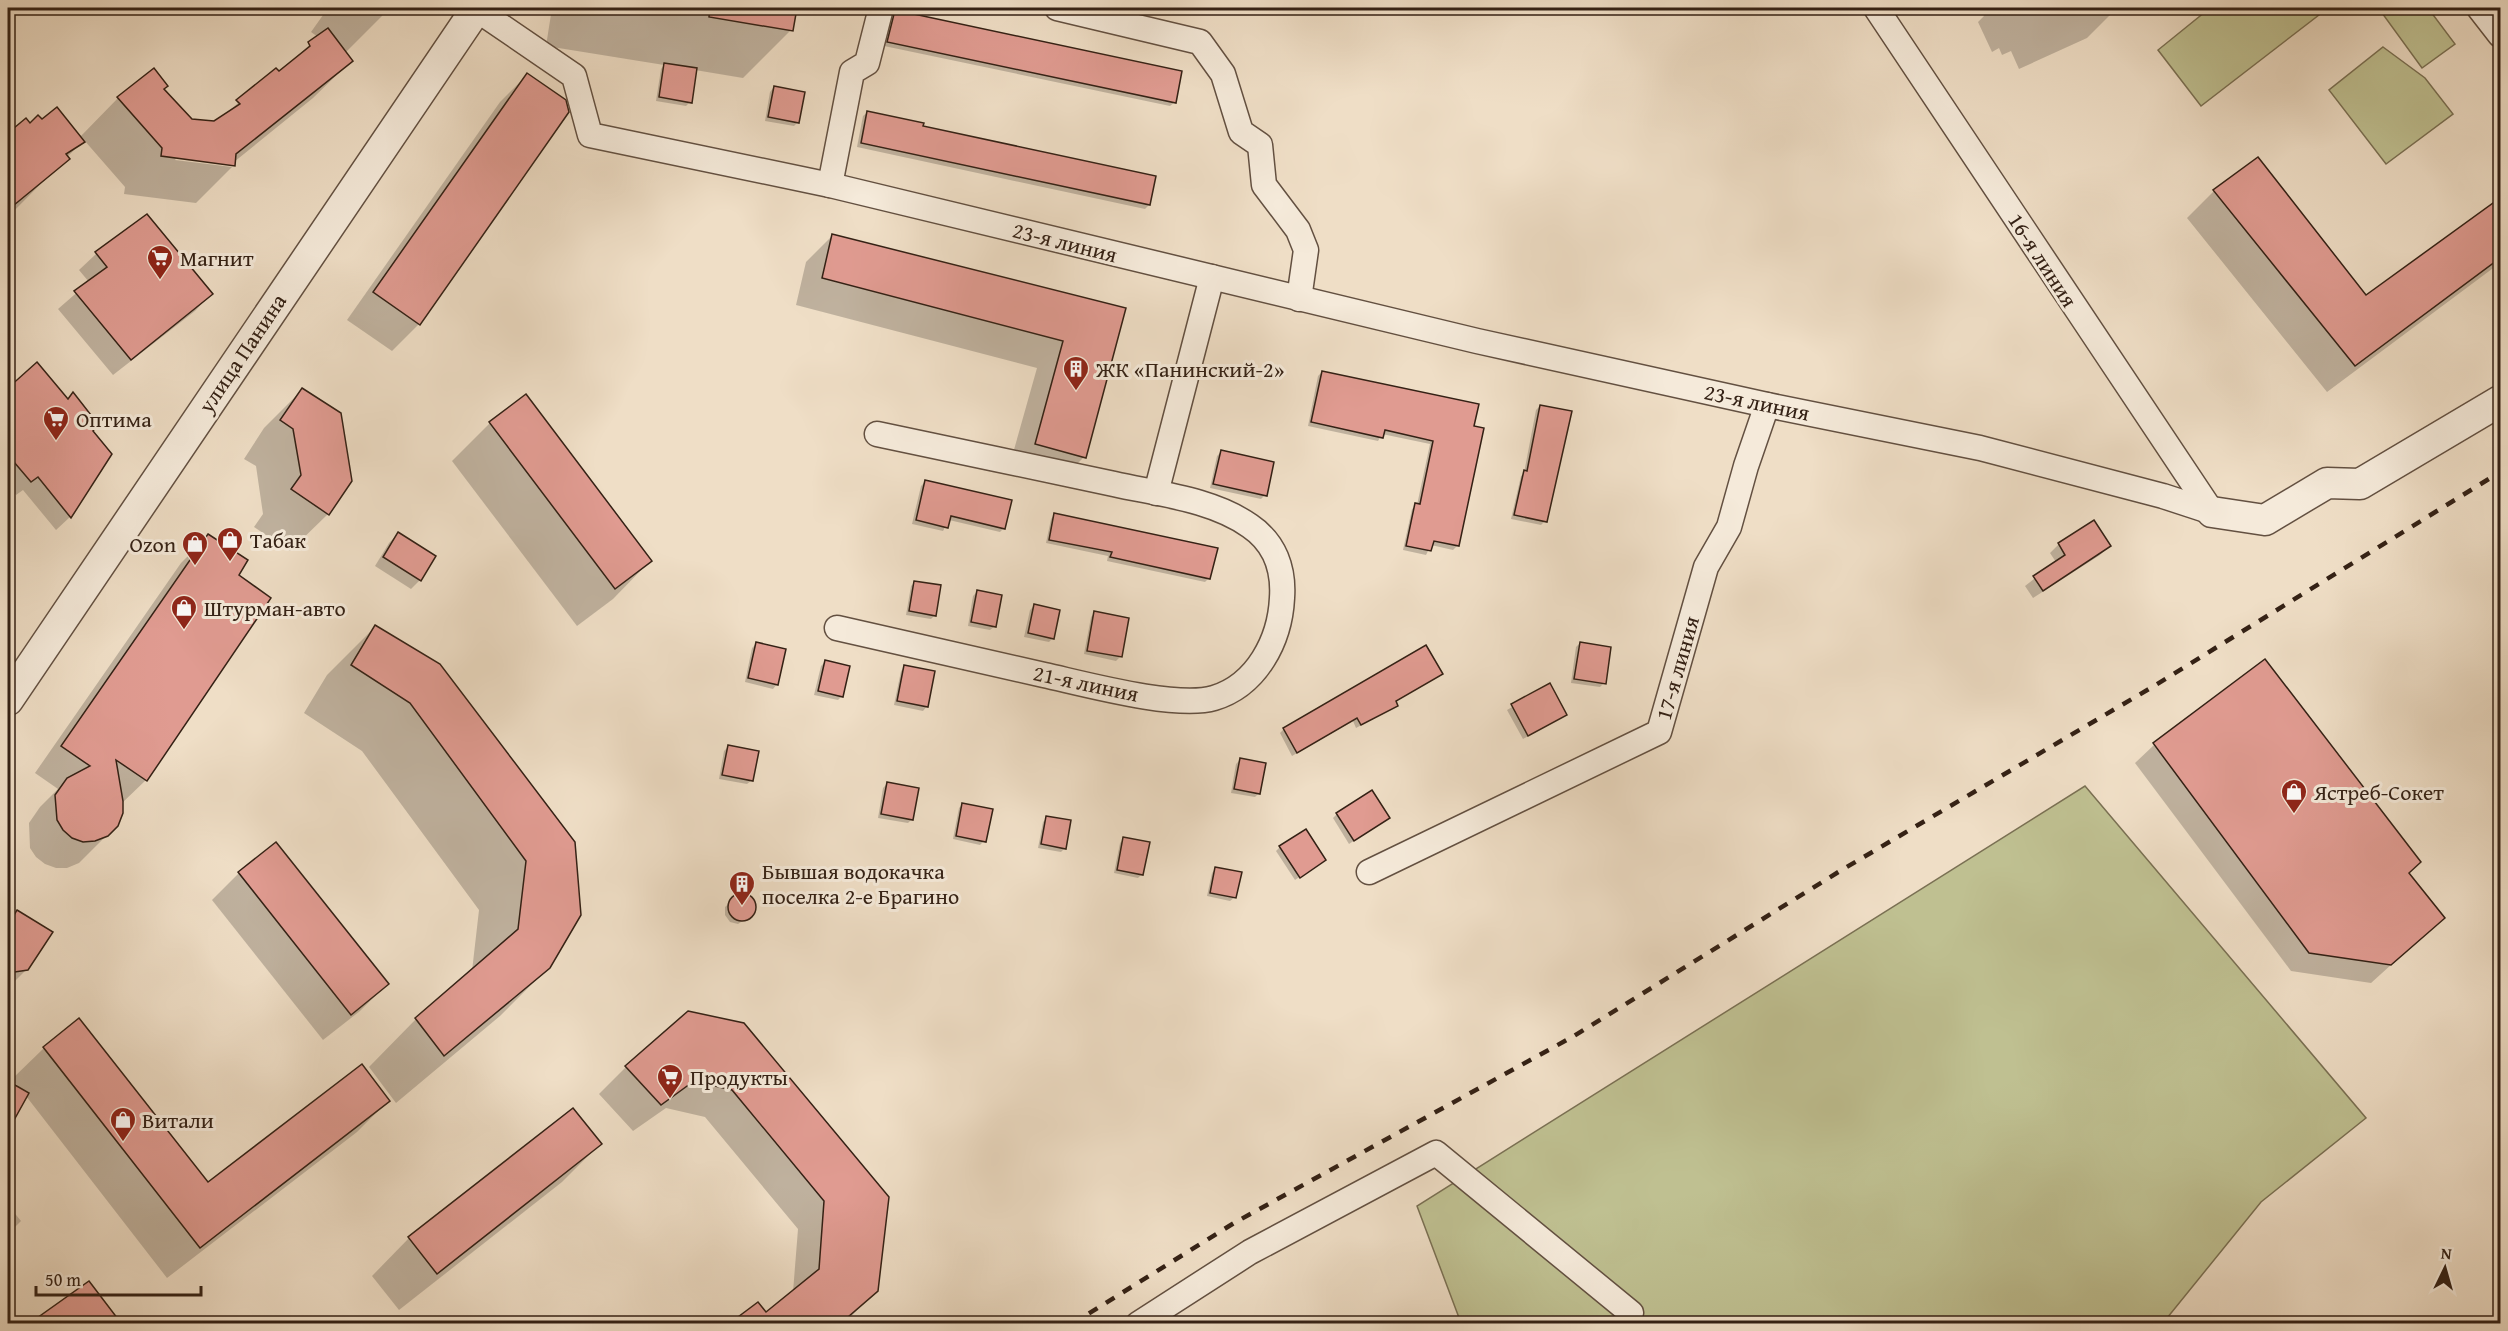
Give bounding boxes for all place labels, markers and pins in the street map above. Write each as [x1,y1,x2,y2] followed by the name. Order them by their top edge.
[180,242,254,274] place label: Магнит
[145,243,175,281] supermarket icon: Магнит
[1095,353,1285,385] place label: ЖК «Панинский-2»
[1061,354,1091,392] building icon: ЖК «Панинский-2»
[76,403,152,435] place label: Оптима
[41,404,71,442] supermarket icon: Оптима
[250,524,307,556] place label: Табак
[215,525,245,563] shop icon: Табак
[129,528,177,560] place label: Ozon
[180,529,210,567] shop icon: Ozon
[204,592,346,624] place label: Штурман-авто
[169,593,199,631] shop icon: Штурман-авто
[2313,776,2444,808] place label: Ястреб-Сокет
[2279,777,2309,815] shop icon: Ястреб-Сокет
[762,855,959,912] place label: Бывшая водокачка поселка 2-е Брагино
[727,869,757,907] building icon: Бывшая водокачка поселка 2-е Брагино
[690,1061,788,1093] place label: Продукты
[655,1062,685,1100] supermarket icon: Продукты
[142,1104,214,1136] place label: Витали
[108,1105,138,1143] shop icon: Витали

